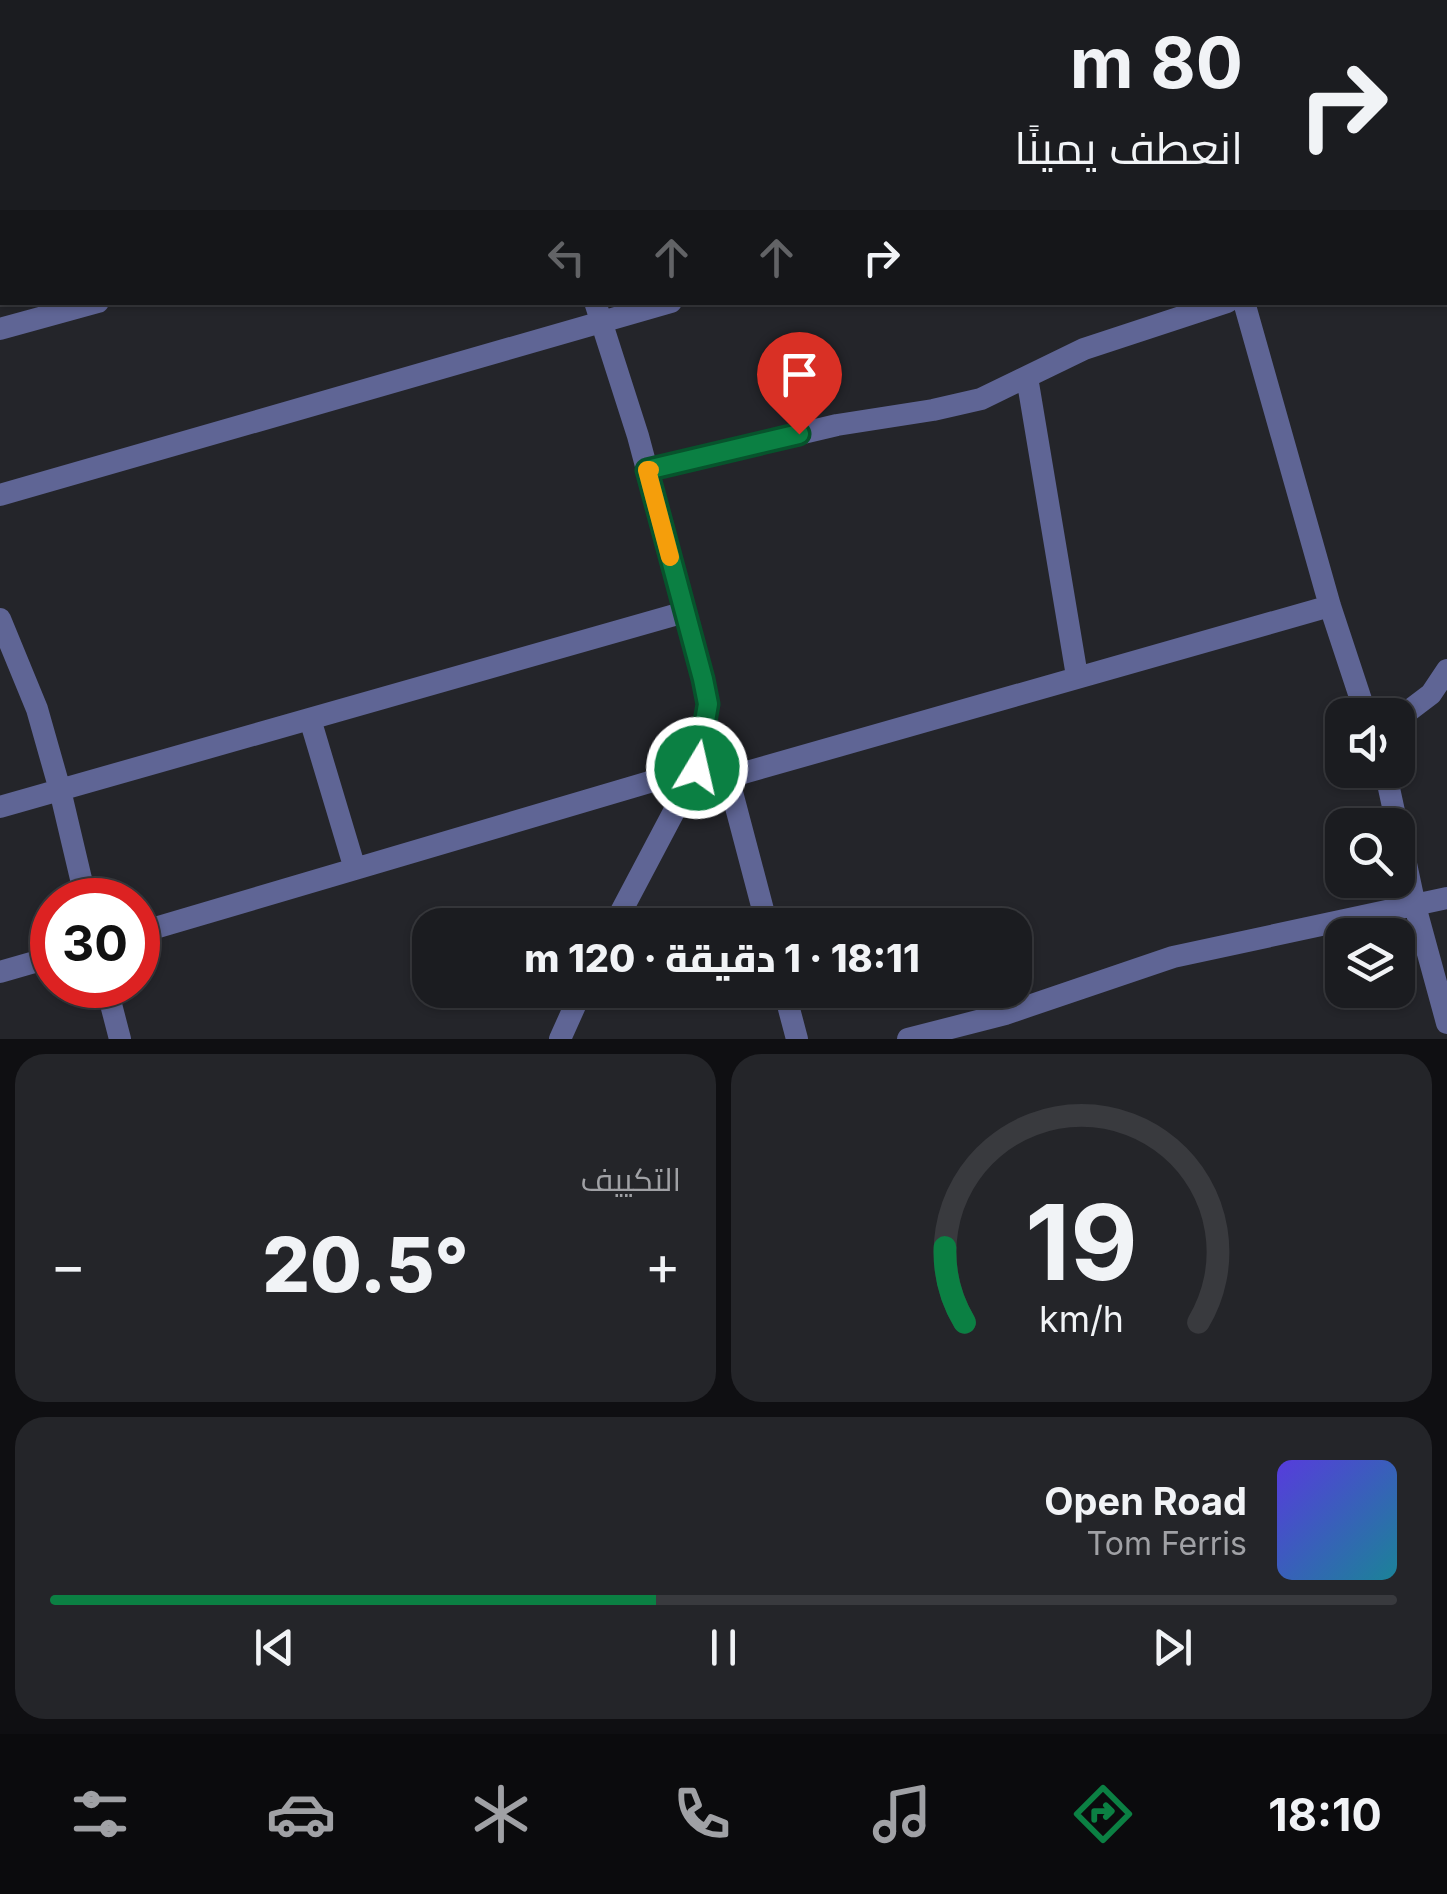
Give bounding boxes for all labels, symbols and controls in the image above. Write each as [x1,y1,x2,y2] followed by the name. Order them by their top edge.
[1070,20,1243,105] text: 80 m
[1278,40,1408,170] icon: right
[1014,120,1243,175] text: انعطف يمينًا
[539,230,594,285] icon: left
[644,230,699,285] icon: ahead
[749,230,804,285] icon: ahead
[854,230,909,285] icon: right
[757,332,842,435] pin
[772,347,827,402] icon: arrive
[1325,698,1415,1008] map controls
[1325,698,1415,788] button: sound
[645,716,749,820] position arrow
[1325,808,1415,898] button: search
[30,878,160,1008] speed limit sign: 30
[1325,918,1415,1008] button: layers
[524,935,920,981] text: 18:11 · 1 دقيقة · 120 m
[581,1160,681,1199] text: التكييف
[1025,1179,1138,1305] text: 19
[262,1219,469,1310] text: 20.5°
[50,1232,86,1298] text: −
[645,1232,681,1298] text: +
[1039,1297,1124,1341] text: km/h
[1044,1478,1247,1524] text: Open Road
[1087,1524,1247,1563] text: Tom Ferris
[247,1620,302,1675] icon: previous
[696,1620,751,1675] icon: pause
[1145,1620,1200,1675] icon: next
[65,1779,135,1849] icon: filters
[266,1779,336,1849] icon: car
[466,1779,536,1849] icon: climate
[667,1779,737,1849] icon: phone
[867,1779,937,1849] icon: music
[1068,1779,1138,1849] icon: directions
[1268,1787,1382,1842] text: 18:10

